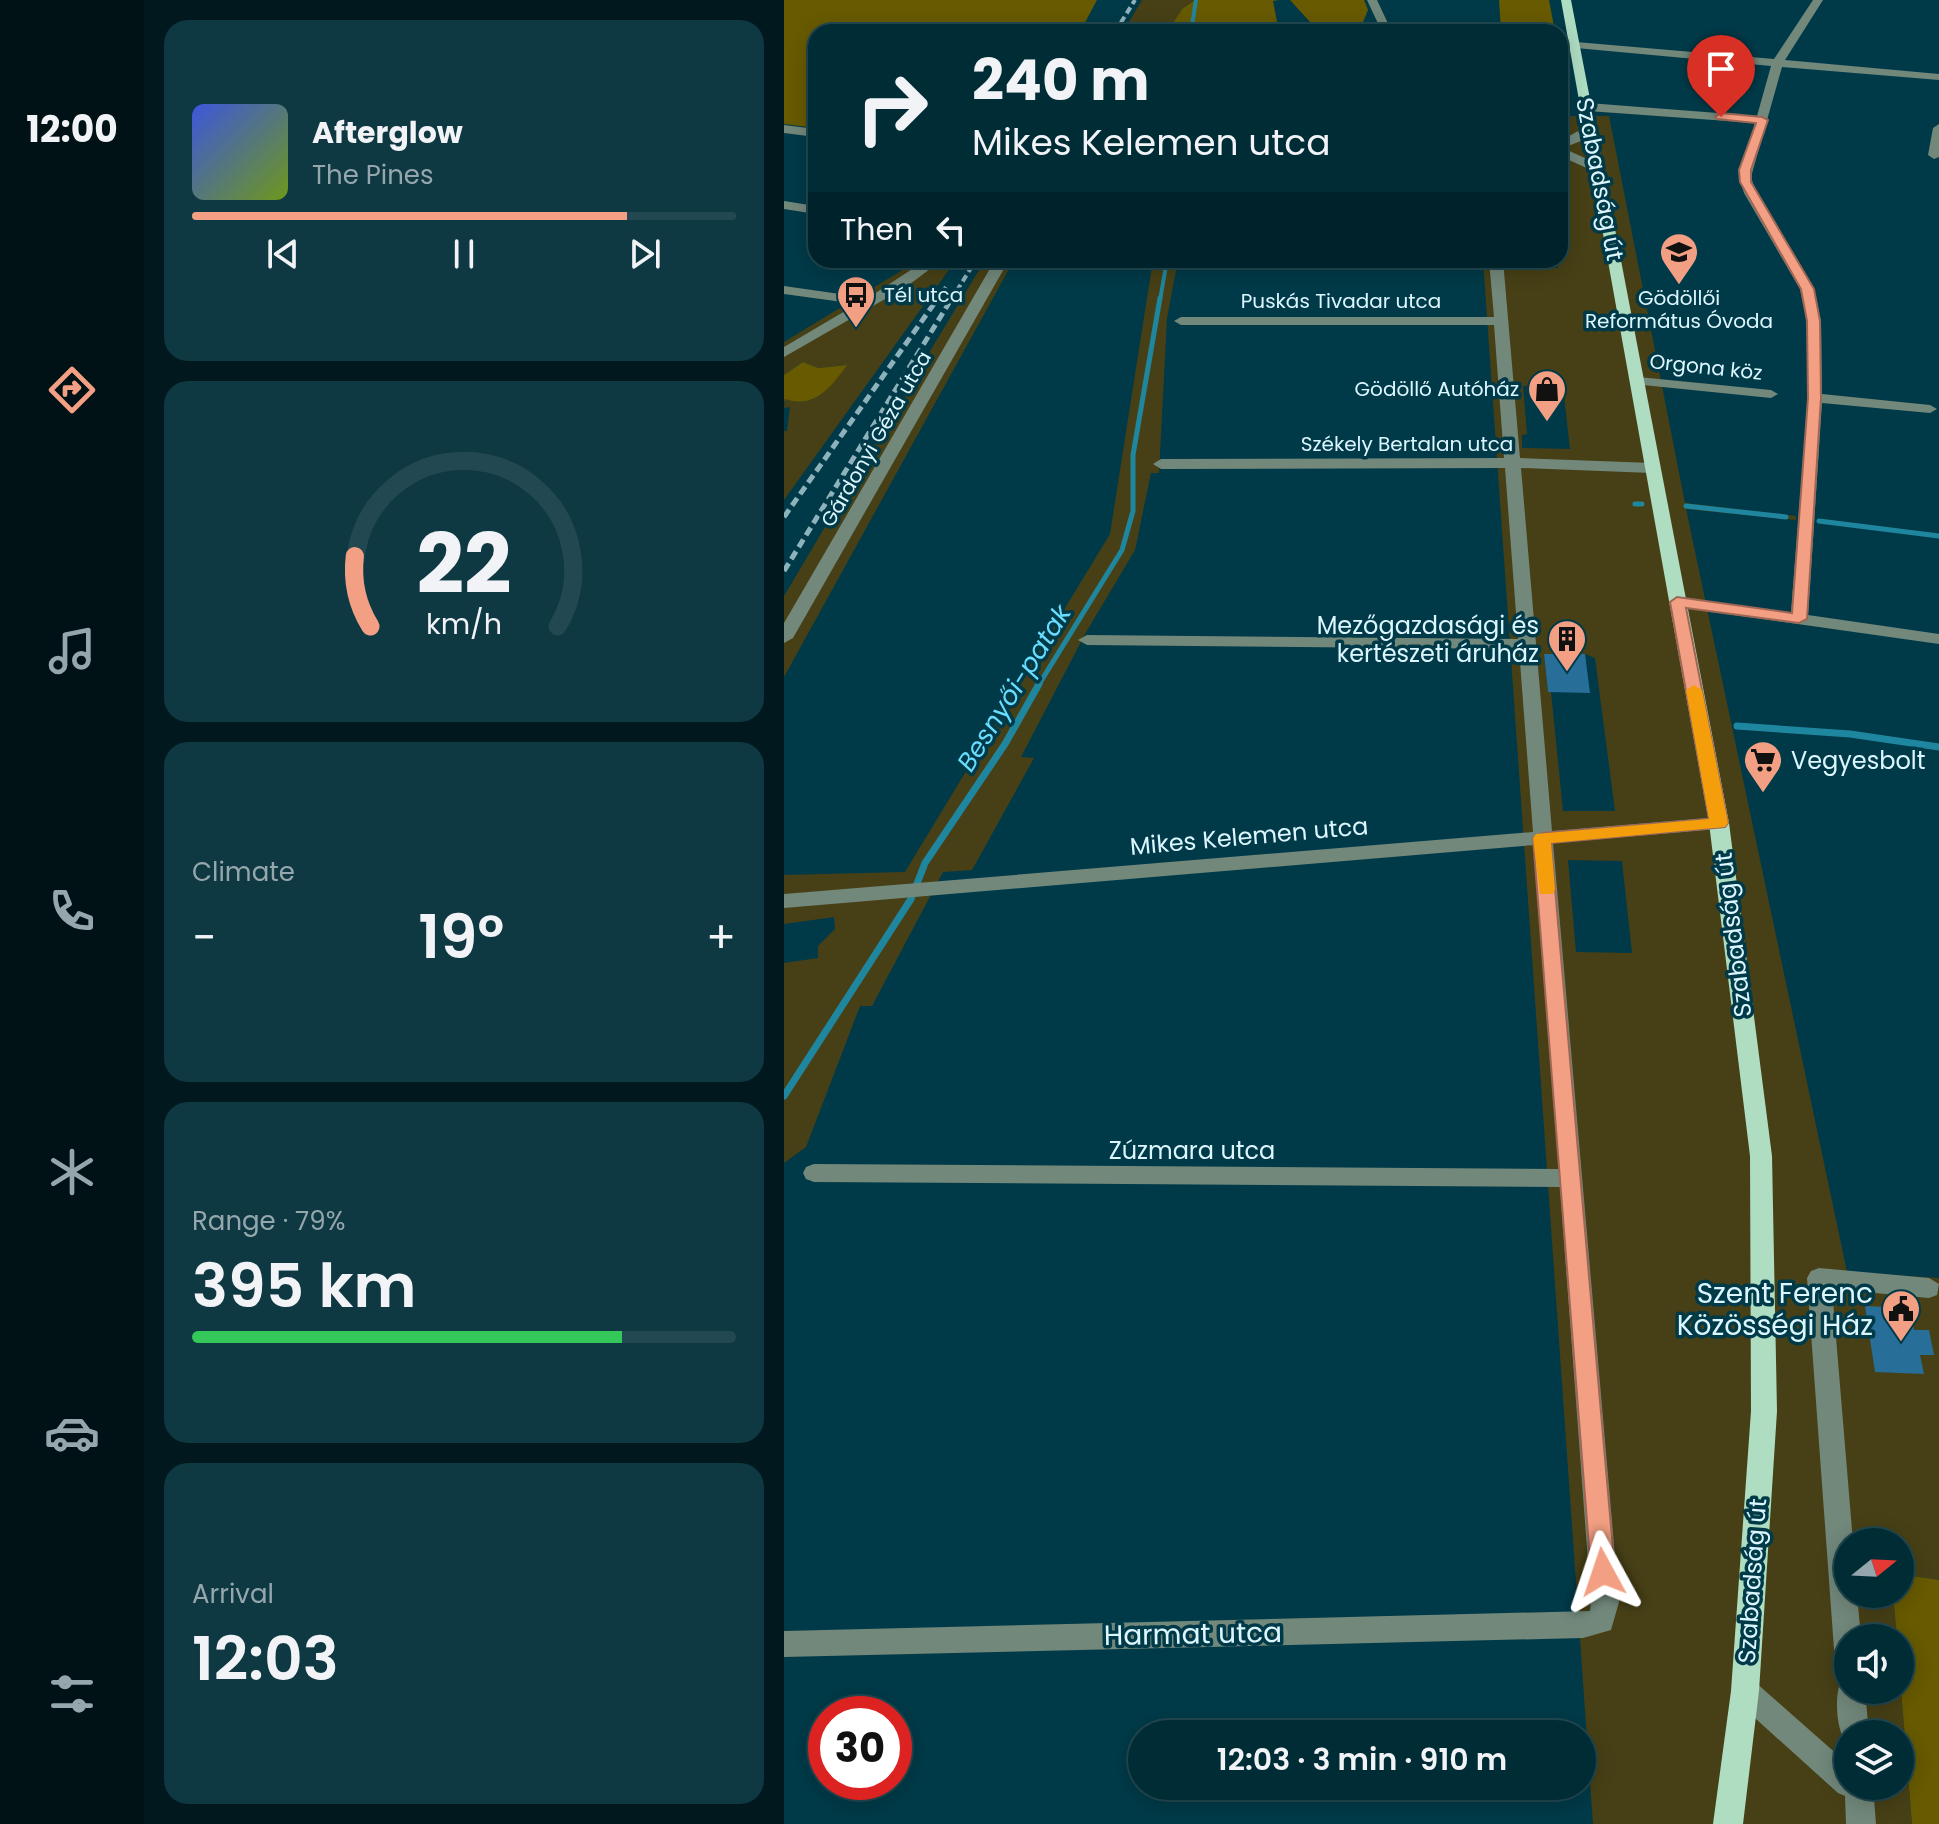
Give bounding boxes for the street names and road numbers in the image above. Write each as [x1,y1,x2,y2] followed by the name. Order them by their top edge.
[1568,95,1632,263] street label: Szabadság út
[1241,287,1441,315] street label: Puskás Tivadar utca
[814,346,938,532] street label: Gárdonyi Géza utca
[1648,347,1764,387] street label: Orgona köz
[1301,430,1513,458] street label: Székely Bertalan utca
[1128,809,1370,863] street label: Mikes Kelemen utca
[1707,851,1759,1019] street label: Szabadság út
[1109,1134,1275,1167] street label: Zúzmara utca
[1730,1497,1774,1665] street label: Szabadság út
[1104,1613,1282,1655] street label: Harmat utca

